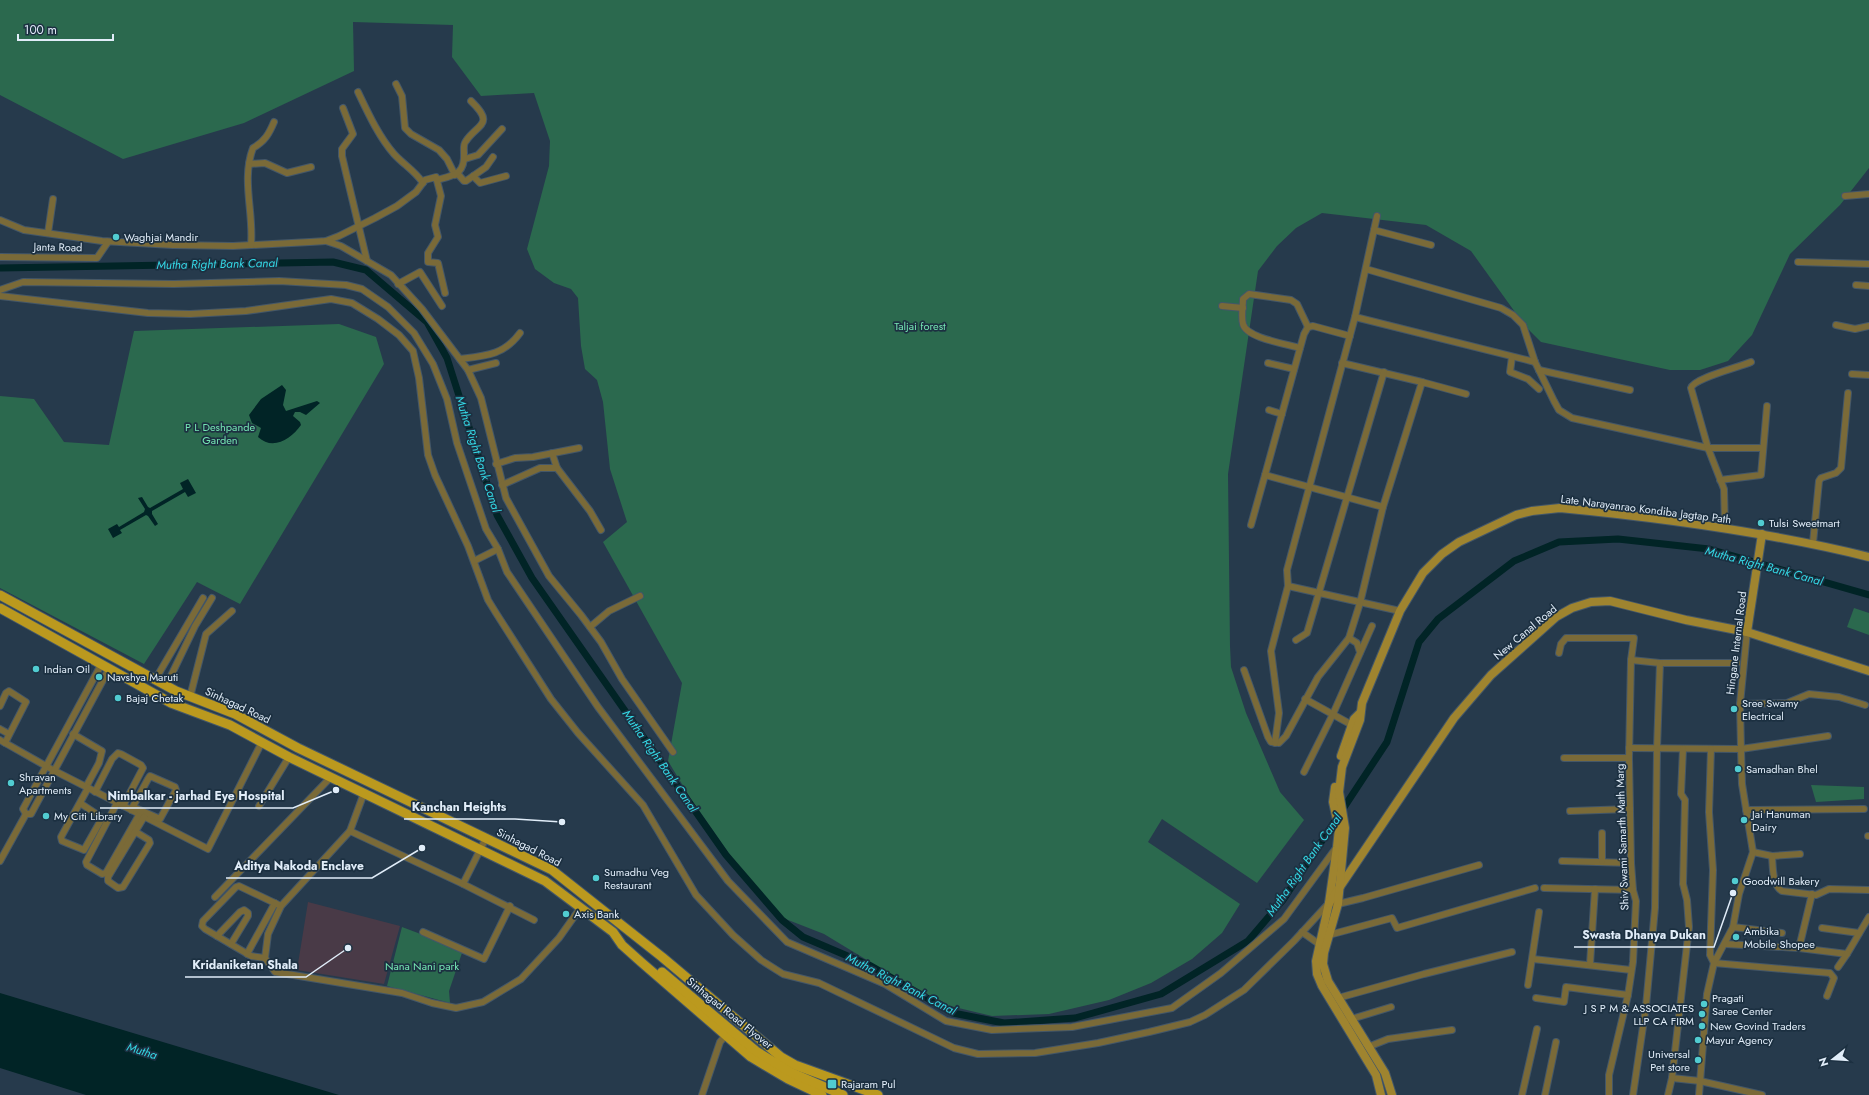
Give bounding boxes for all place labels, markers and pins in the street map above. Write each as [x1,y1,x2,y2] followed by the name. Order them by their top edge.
[124,229,198,245] place label: Waghjai Mandir
[111,232,121,242] marker: Waghjai Mandir
[1769,515,1840,531] place label: Tulsi Sweetmart
[1756,518,1766,528] marker: Tulsi Sweetmart
[44,661,90,677] place label: Indian Oil
[31,664,41,674] marker: Indian Oil
[107,669,179,685] place label: Navshya Maruti
[94,672,104,682] marker: Navshya Maruti
[126,690,183,706] place label: Bajaj Chetak
[113,693,123,703] marker: Bajaj Chetak
[1742,695,1799,724] place label: Sree Swamy Electrical
[1729,704,1739,714] marker: Sree Swamy Electrical
[1746,761,1818,777] place label: Samadhan Bhel
[1733,764,1743,774] marker: Samadhan Bhel
[19,769,72,798] place label: Shravan Apartments
[6,778,16,788] marker: Shravan Apartments
[100,784,293,808] callout: Nimbalkar - jarhad Eye Hospital
[404,795,515,819] callout: Kanchan Heights
[1750,806,1810,835] place label: Jai Hanuman Dairy
[54,808,122,824] place label: My Citi Library
[41,811,51,821] marker: My Citi Library
[1739,815,1749,825] marker: Jai Hanuman Dairy
[226,854,372,878] callout: Aditya Nakoda Enclave
[604,864,669,893] place label: Sumadhu Veg Restaurant
[591,873,601,883] marker: Sumadhu Veg Restaurant
[1743,873,1819,889] place label: Goodwill Bakery
[1730,876,1740,886] marker: Goodwill Bakery
[574,906,619,922] place label: Axis Bank
[561,909,571,919] marker: Axis Bank
[1574,923,1714,947] callout: Swasta Dhanya Dukan
[1744,923,1815,952] place label: Ambika Mobile Shopee
[1731,932,1741,942] marker: Ambika Mobile Shopee
[185,953,306,977] callout: Kridaniketan Shala
[1712,990,1773,1019] place label: Pragati Saree Center
[1699,999,1709,1009] marker: Pragati Saree Center
[1583,1000,1694,1029] place label: J S P M & ASSOCIATES LLP CA FIRM
[1697,1009,1707,1019] marker: J S P M & ASSOCIATES LLP CA FIRM
[1710,1018,1806,1034] place label: New Govind Traders
[1697,1021,1707,1031] marker: New Govind Traders
[1706,1032,1773,1048] place label: Mayur Agency
[1693,1035,1703,1045] marker: Mayur Agency
[1648,1046,1690,1075] place label: Universal Pet store
[1693,1055,1703,1065] marker: Universal Pet store
[841,1076,896,1092] place label: Rajaram Pul
[826,1078,838,1090] marker: Rajaram Pul

